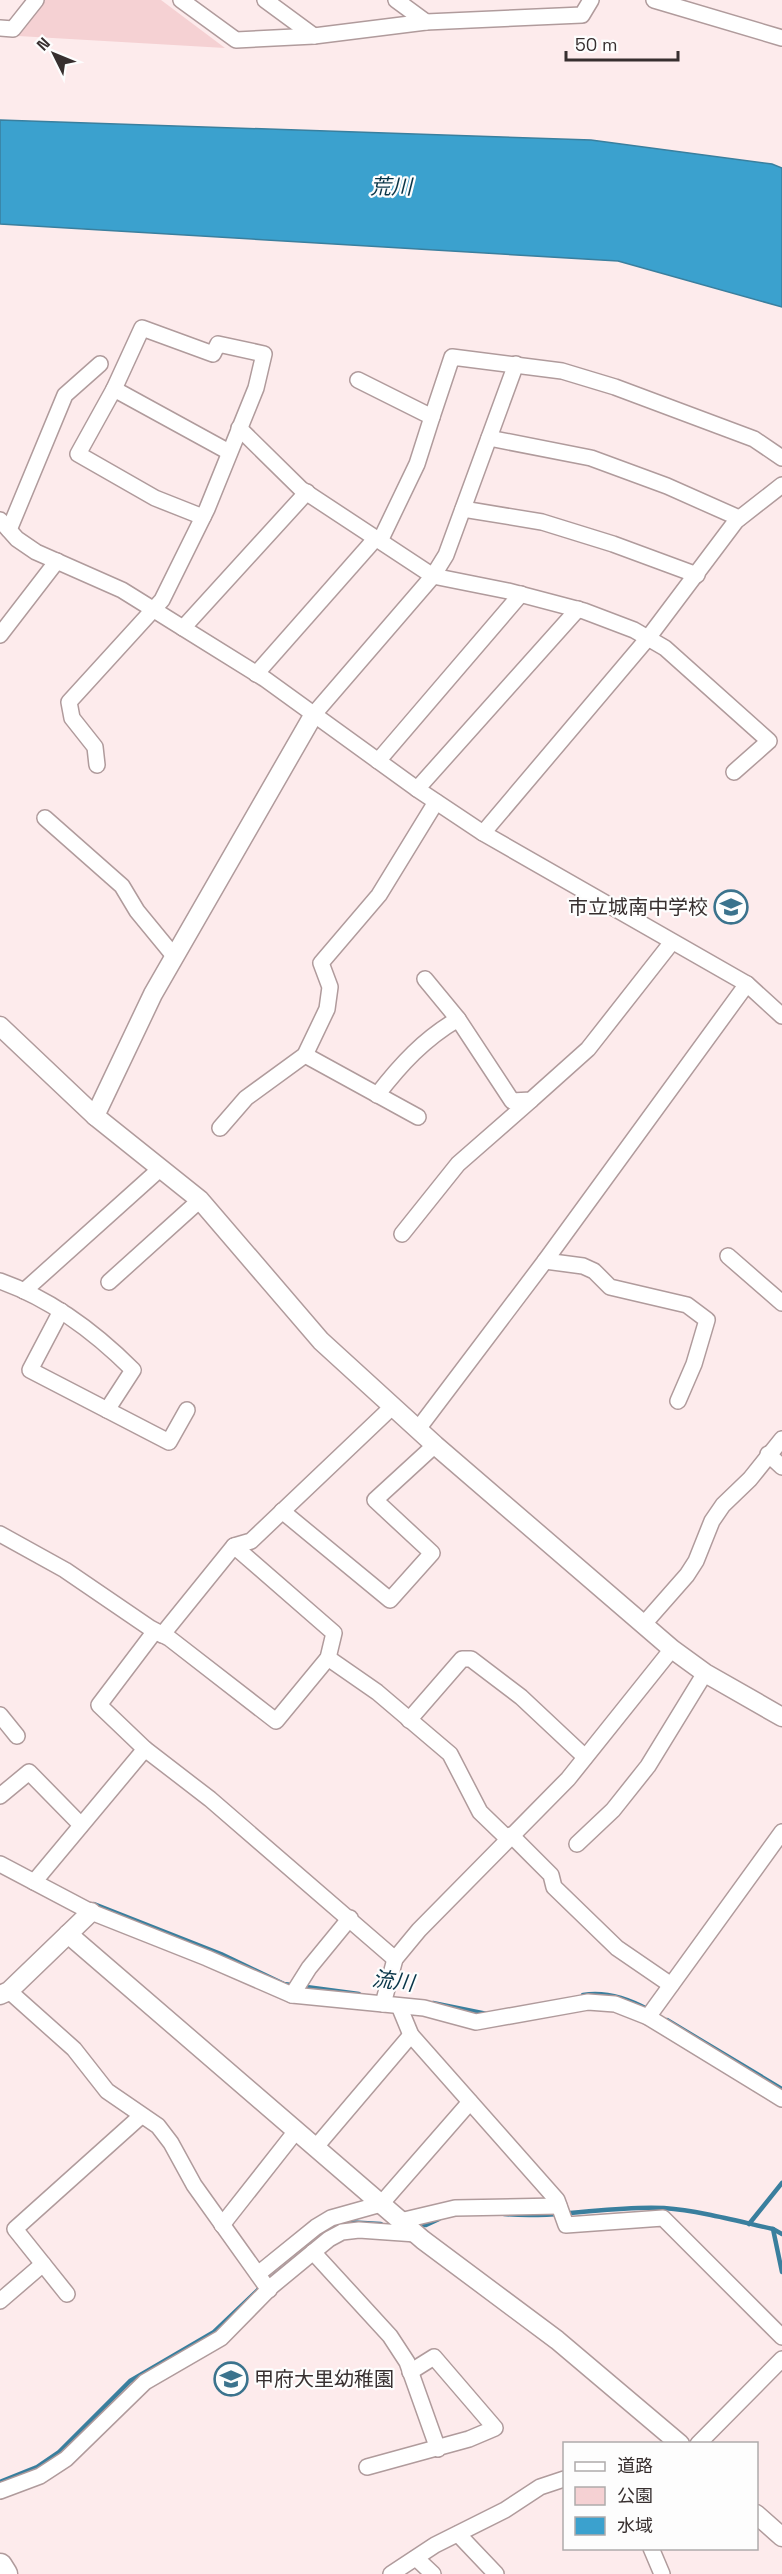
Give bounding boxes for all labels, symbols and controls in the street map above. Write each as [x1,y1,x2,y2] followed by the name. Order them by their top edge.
[24,24,84,84] north arrow
[566,24,678,62] scale bar
[32,33,55,55] text: N
[575,33,617,56] text: 50 m
[370,173,414,200] water label: 荒川
[713,889,749,925] school or university icon: 市立城南中学校
[568,894,708,920] place label: 市立城南中学校
[371,1965,418,1997] water label: 流川
[213,2361,249,2397] school or university icon: 甲府大里幼稚園
[254,2366,394,2392] place label: 甲府大里幼稚園
[563,2442,758,2550] legend
[617,2454,653,2477] text: 道路
[617,2484,653,2507] text: 公園
[617,2514,653,2537] text: 水域

